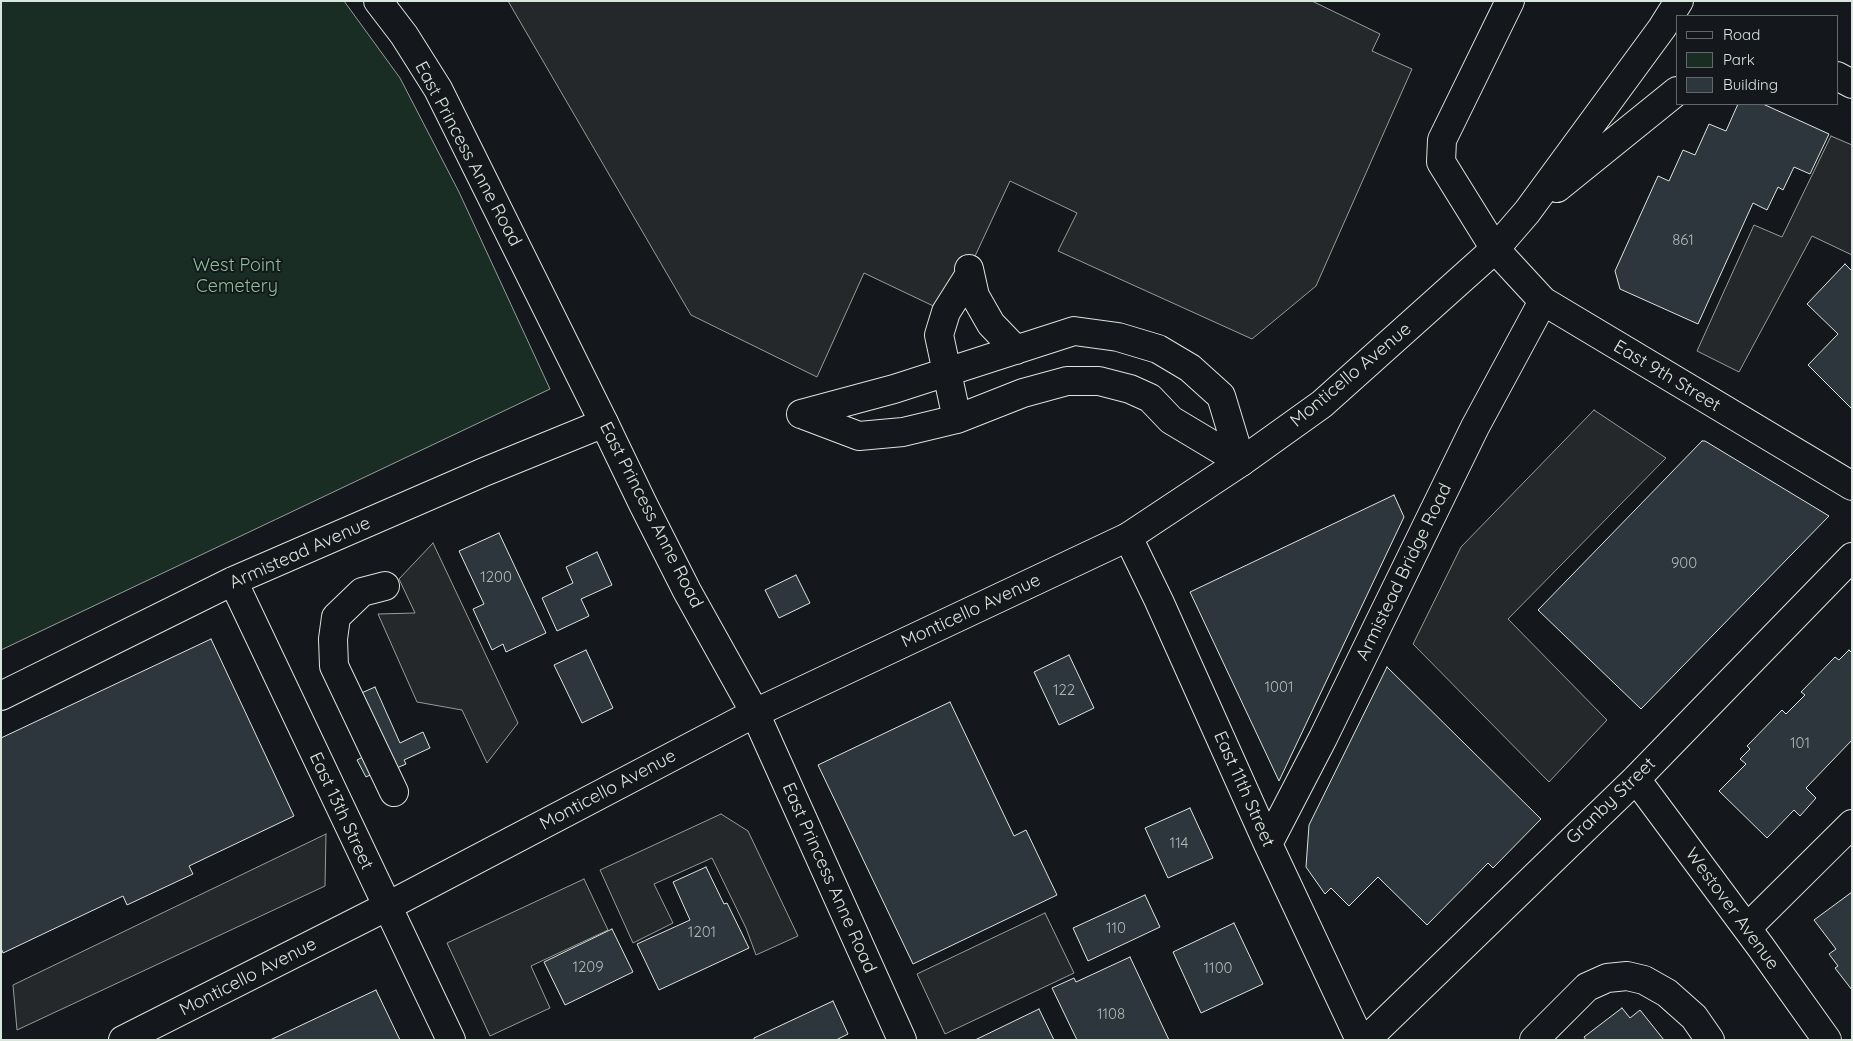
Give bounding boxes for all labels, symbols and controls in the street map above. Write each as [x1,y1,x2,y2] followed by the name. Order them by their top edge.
[1676,15,1838,105] legend
[1723,25,1760,44] text: Road
[1723,50,1755,69] text: Park
[410,58,526,250] street label: East Princess Anne Road
[1723,75,1778,94] text: Building
[1672,231,1694,249] house number: 861
[193,255,281,298] park label: West Point Cemetery
[1286,318,1416,432] street label: Monticello Avenue
[1610,336,1724,416] street label: East 9th Street
[595,418,707,612] street label: East Princess Anne Road
[1352,480,1456,664] street label: Armistead Bridge Road
[226,512,374,594] street label: Armistead Avenue
[1671,554,1697,572] house number: 900
[480,568,512,586] house number: 1200
[898,569,1044,653] street label: Monticello Avenue
[1265,678,1293,696] house number: 1001
[1053,681,1075,699] house number: 122
[1209,728,1279,850] street label: East 11th Street
[1790,734,1810,752] house number: 101
[536,745,680,835] street label: Monticello Avenue
[304,749,378,873] street label: East 13th Street
[1562,753,1660,849] street label: Granby Street
[777,780,881,976] street label: East Princess Anne Road
[1170,834,1188,852] house number: 114
[1680,844,1784,974] street label: Westover Avenue
[1106,919,1126,937] house number: 110
[688,923,716,941] house number: 1201
[176,933,320,1021] street label: Monticello Avenue
[572,958,604,976] house number: 1209
[1204,959,1232,977] house number: 1100
[1097,1005,1125,1023] house number: 1108

